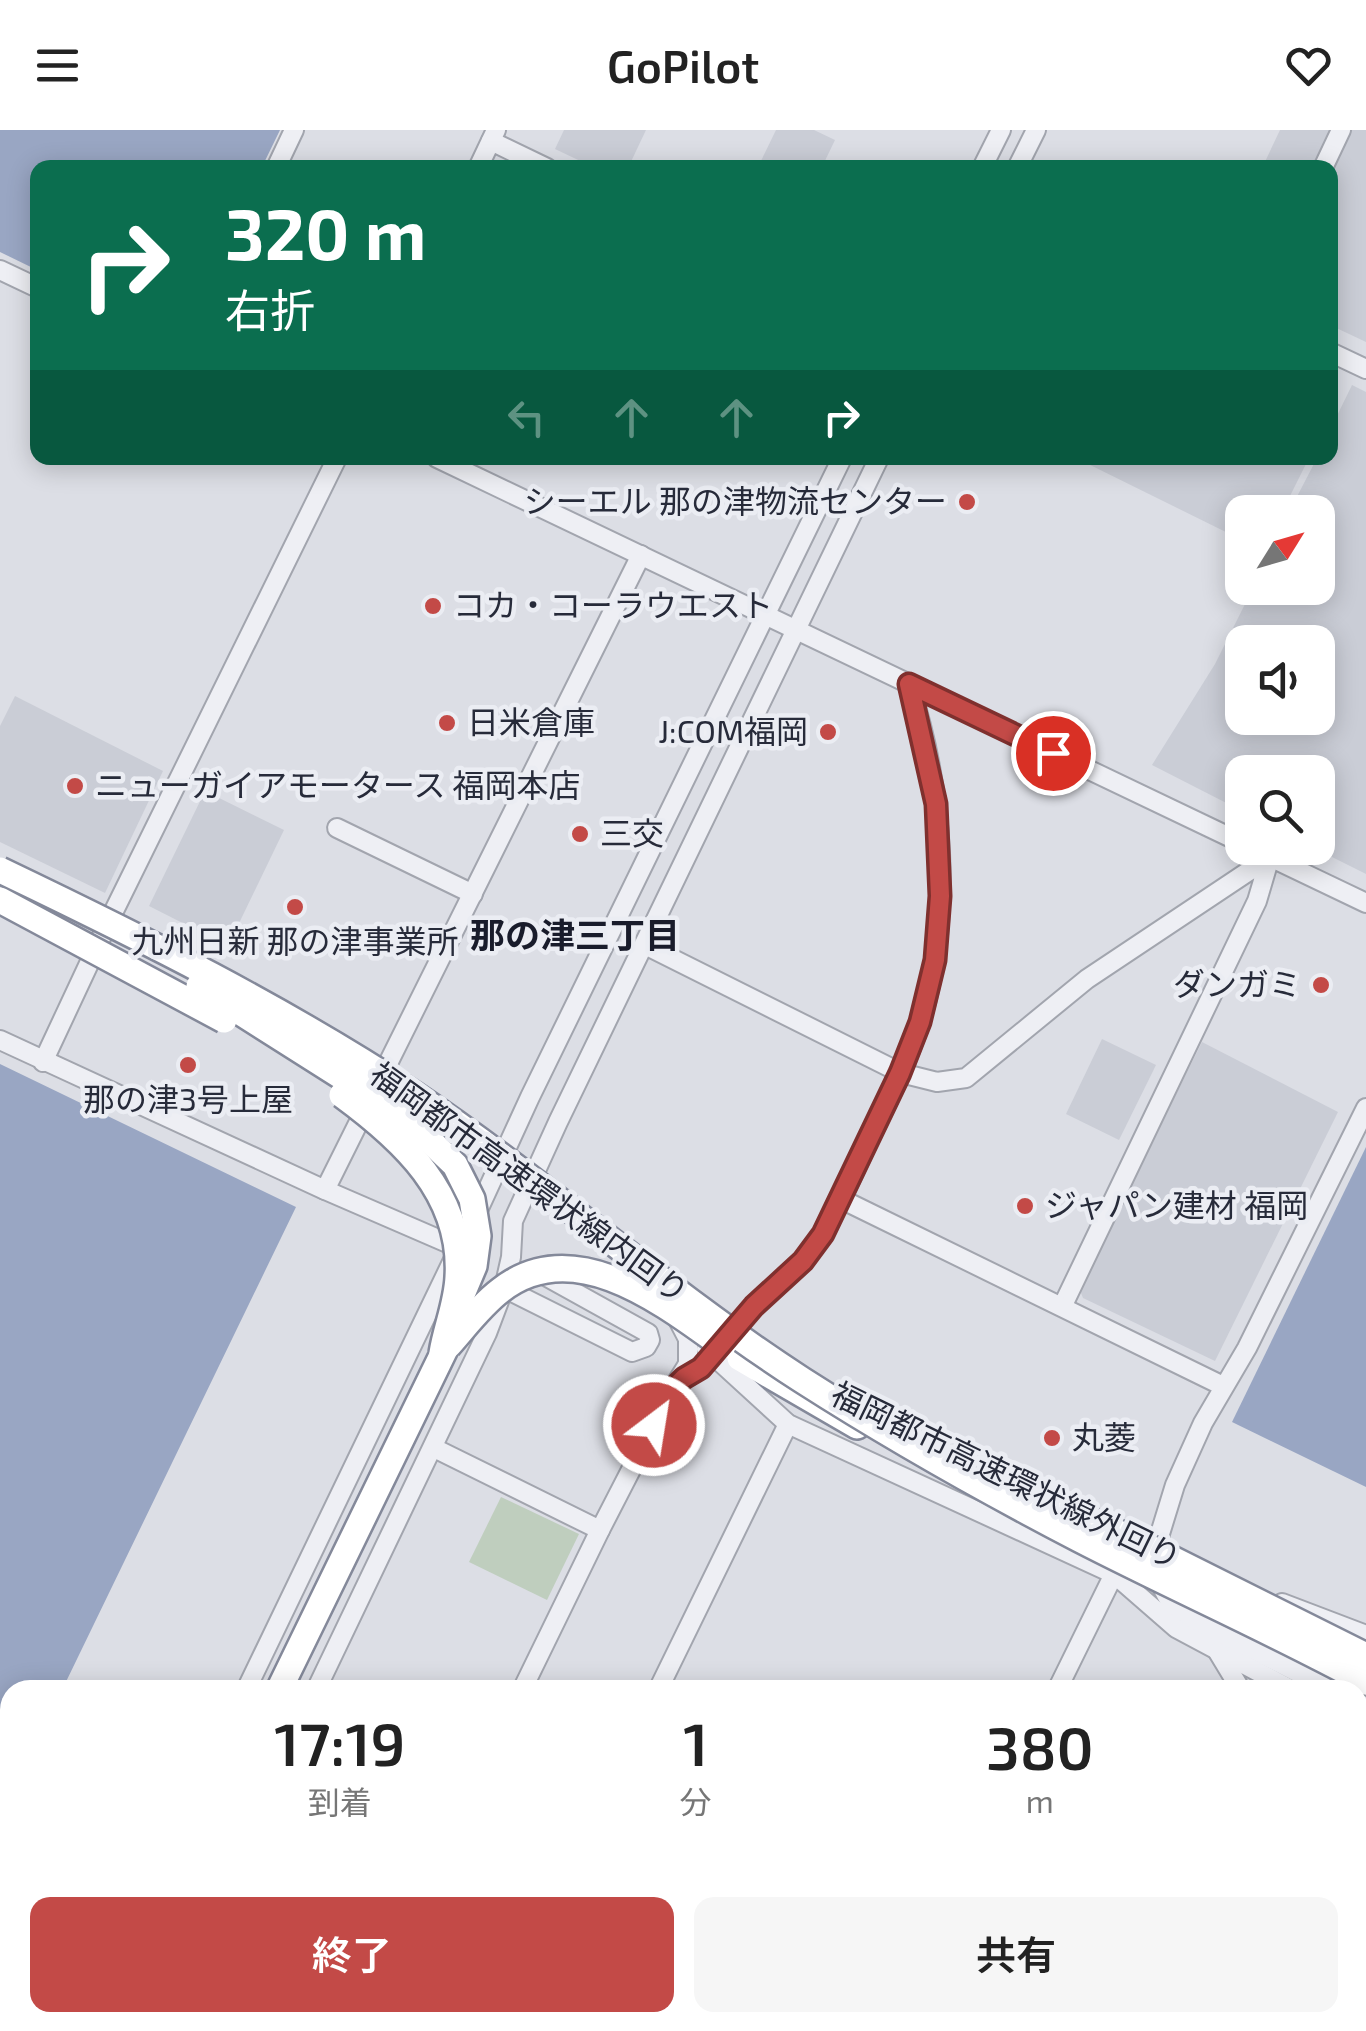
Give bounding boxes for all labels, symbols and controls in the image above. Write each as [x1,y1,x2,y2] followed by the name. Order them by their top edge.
[30,38,85,93] icon: menu
[607,38,759,92] text: GoPilot
[1281,38,1336,93] icon: heart
[225,190,426,274] text: 320 m
[60,200,190,330] icon: right
[225,282,315,336] text: 右折
[499,390,554,445] icon: left
[604,390,659,445] icon: ahead
[709,390,764,445] icon: ahead
[814,390,869,445] icon: right
[524,481,947,519] place label: シーエル 那の津物流センター
[956,491,978,513] marker: シーエル 那の津物流センター
[1225,495,1335,605] north arrow
[1225,495,1335,865] map controls
[453,585,773,623] place label: コカ・コーラウエスト
[422,595,444,617] marker: コカ・コーラウエスト
[1225,625,1335,735] button: sound
[467,702,595,740] place label: 日米倉庫
[658,711,808,749] place label: J:COM福岡
[1011,711,1096,796] pin
[436,712,458,734] marker: 日米倉庫
[817,721,839,743] marker: J:COM福岡
[1026,726,1081,781] icon: arrive
[1225,755,1335,865] button: search
[95,765,581,803] place label: ニューガイアモータース 福岡本店
[64,775,86,797] marker: ニューガイアモータース 福岡本店
[600,813,664,851] place label: 三交
[569,823,591,845] marker: 三交
[284,896,306,918] marker: 九州日新 那の津事業所
[470,913,680,955] district label: 那の津三丁目
[131,921,459,959] place label: 九州日新 那の津事業所
[1173,964,1301,1002] place label: ダンガミ
[1310,974,1332,996] marker: ダンガミ
[364,1053,697,1310] street label: 福岡都市高速環状線内回り
[177,1054,199,1076] marker: 那の津3号上屋
[83,1079,293,1117] place label: 那の津3号上屋
[1045,1185,1308,1223] place label: ジャパン建材 福岡
[1014,1195,1036,1217] marker: ジャパン建材 福岡
[602,1373,706,1477] position arrow
[826,1373,1188,1575] street label: 福岡都市高速環状線外回り
[1072,1417,1136,1455] place label: 丸菱
[1041,1427,1063,1449] marker: 丸菱
[274,1706,405,1778] text: 17:19
[683,1706,708,1778] text: 1
[986,1710,1094,1782] text: 380
[1026,1781,1054,1819] text: m
[308,1782,372,1820] text: 到着
[680,1782,712,1820] text: 分
[30,1897,674,2012] button: 終了
[694,1897,1338,2012] button: 共有

